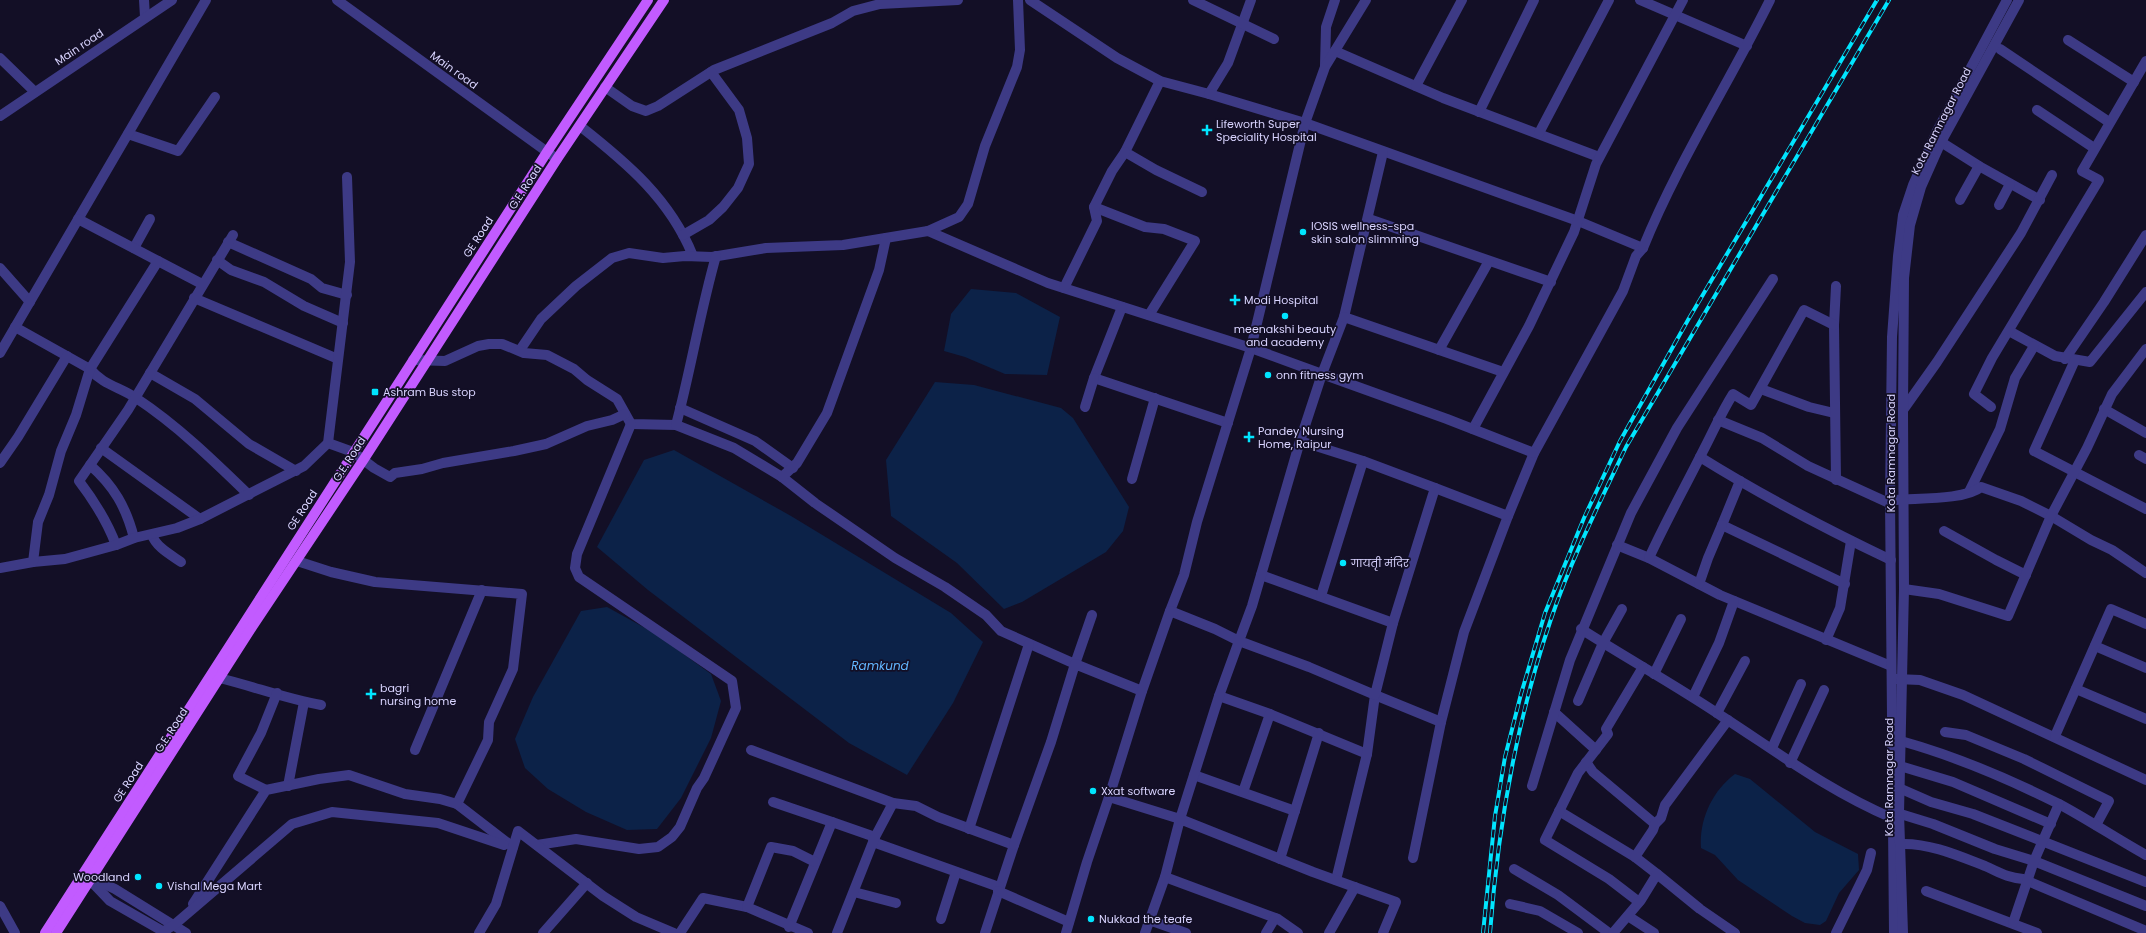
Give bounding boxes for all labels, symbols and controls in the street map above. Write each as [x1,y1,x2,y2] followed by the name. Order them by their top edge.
[51,25,107,69] street label: Main road
[427,47,481,93] street label: Main road
[1907,65,1975,177] street label: Kota Ramnagar Road
[1216,116,1317,145] place label: Lifeworth Super Speciality Hospital
[1201,124,1213,136] marker: Lifeworth Super Speciality Hospital
[505,162,545,212] street label: G.E. Road
[459,213,497,261] street label: GE Road
[1311,218,1419,247] place label: IOSIS wellness-spa skin salon slimming
[1298,227,1308,237] marker: IOSIS wellness-spa skin salon slimming
[1244,292,1318,308] place label: Modi Hospital
[1229,294,1241,306] marker: Modi Hospital
[1280,311,1290,321] marker: meenakshi beauty and academy
[1234,321,1337,350] place label: meenakshi beauty and academy
[1276,367,1364,383] place label: onn fitness gym
[1263,370,1273,380] marker: onn fitness gym
[383,384,476,400] place label: Ashram Bus stop
[370,387,380,397] marker: Ashram Bus stop
[1883,394,1899,512] street label: Kota Ramnagar Road
[1258,423,1344,452] place label: Pandey Nursing Home, Raipur
[1243,431,1255,443] marker: Pandey Nursing Home, Raipur
[329,434,369,484] street label: G.E. Road
[283,486,321,534] street label: GE Road
[1350,555,1410,571] place label: गायतृी मंदिर
[1338,558,1348,568] marker: गायतृी मंदिर
[851,657,910,674] water label: Ramkund
[380,680,456,709] place label: bagri nursing home
[365,688,377,700] marker: bagri nursing home
[151,705,191,755] street label: G.E. Road
[1881,718,1897,836] street label: Kota Ramnagar Road
[109,758,147,806] street label: GE Road
[1101,783,1175,799] place label: Xxat software
[1088,786,1098,796] marker: Xxat software
[73,869,130,885] place label: Woodland
[133,872,143,882] marker: Woodland
[167,878,262,894] place label: Vishal Mega Mart
[154,881,164,891] marker: Vishal Mega Mart
[1099,911,1193,927] place label: Nukkad the teafe
[1086,914,1096,924] marker: Nukkad the teafe

